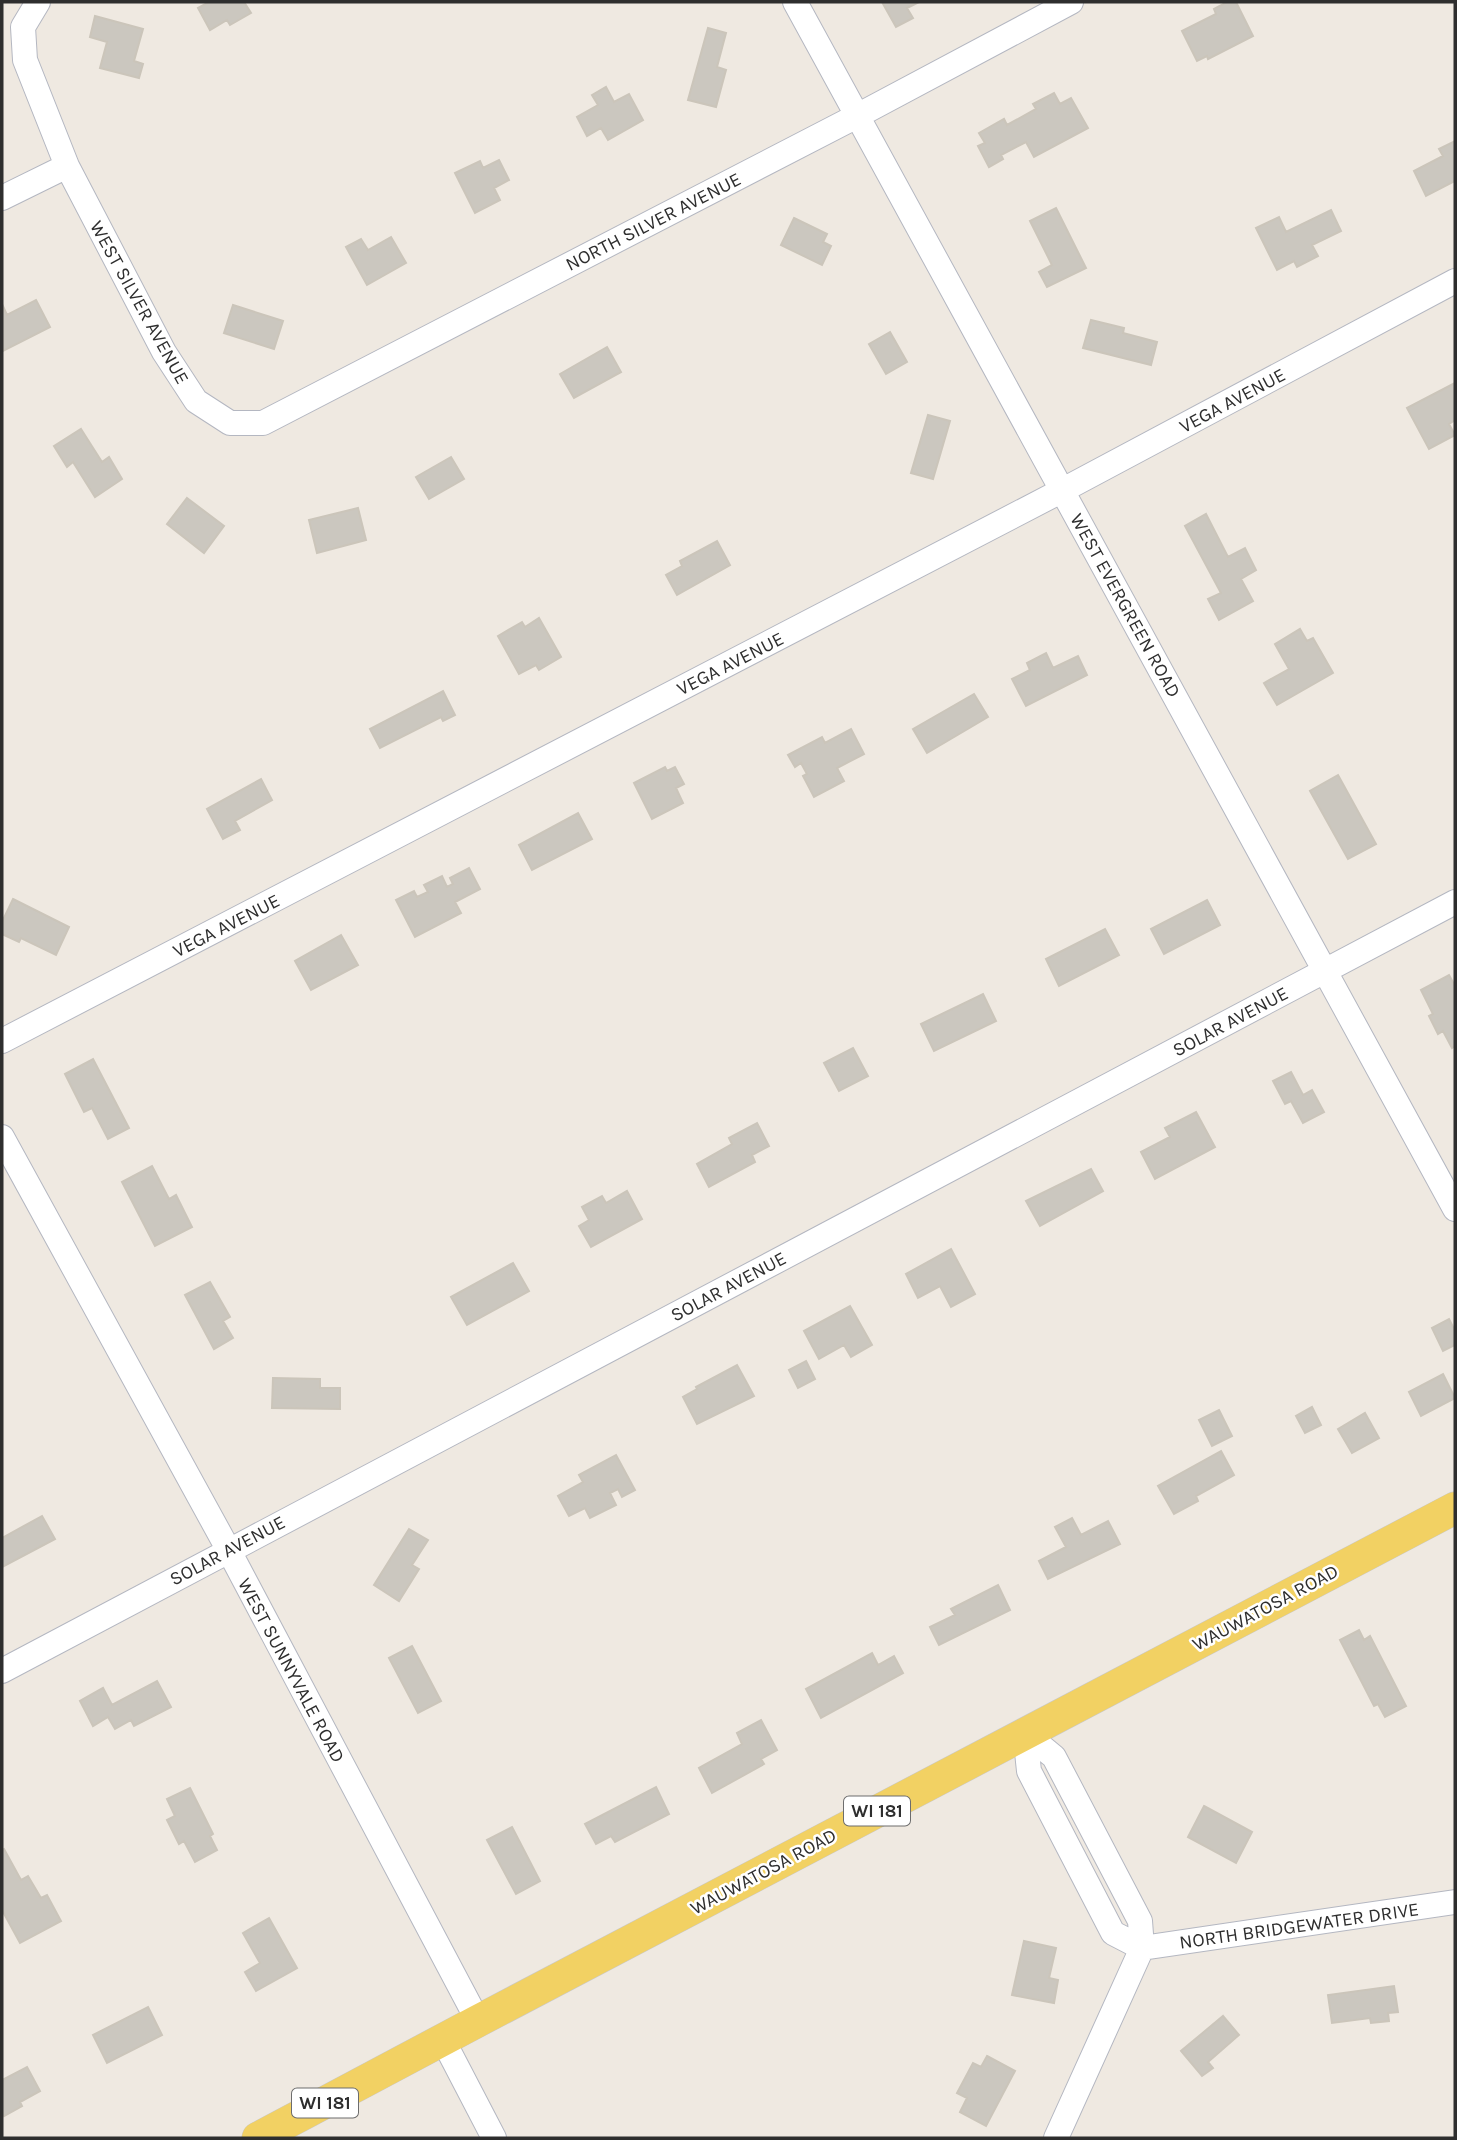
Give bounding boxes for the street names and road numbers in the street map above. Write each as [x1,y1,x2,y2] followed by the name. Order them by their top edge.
[562,168,745,276] street label: NORTH SILVER AVENUE
[85,217,193,388] street label: WEST SILVER AVENUE
[1176,364,1289,438] street label: VEGA AVENUE
[1065,510,1185,701] street label: WEST EVERGREEN ROAD
[673,628,788,700] street label: VEGA AVENUE
[169,890,284,962] street label: VEGA AVENUE
[1169,982,1292,1062] street label: SOLAR AVENUE
[667,1247,790,1327] street label: SOLAR AVENUE
[166,1511,289,1591] street label: SOLAR AVENUE
[1189,1560,1342,1656] street label: WAUWATOSA ROAD
[233,1574,349,1767] street label: WEST SUNNYVALE ROAD
[844,1797,910,1826] road number: WI 181
[687,1824,840,1920] street label: WAUWATOSA ROAD
[1178,1898,1420,1954] street label: NORTH BRIDGEWATER DRIVE
[292,2088,358,2118] road number: WI 181

